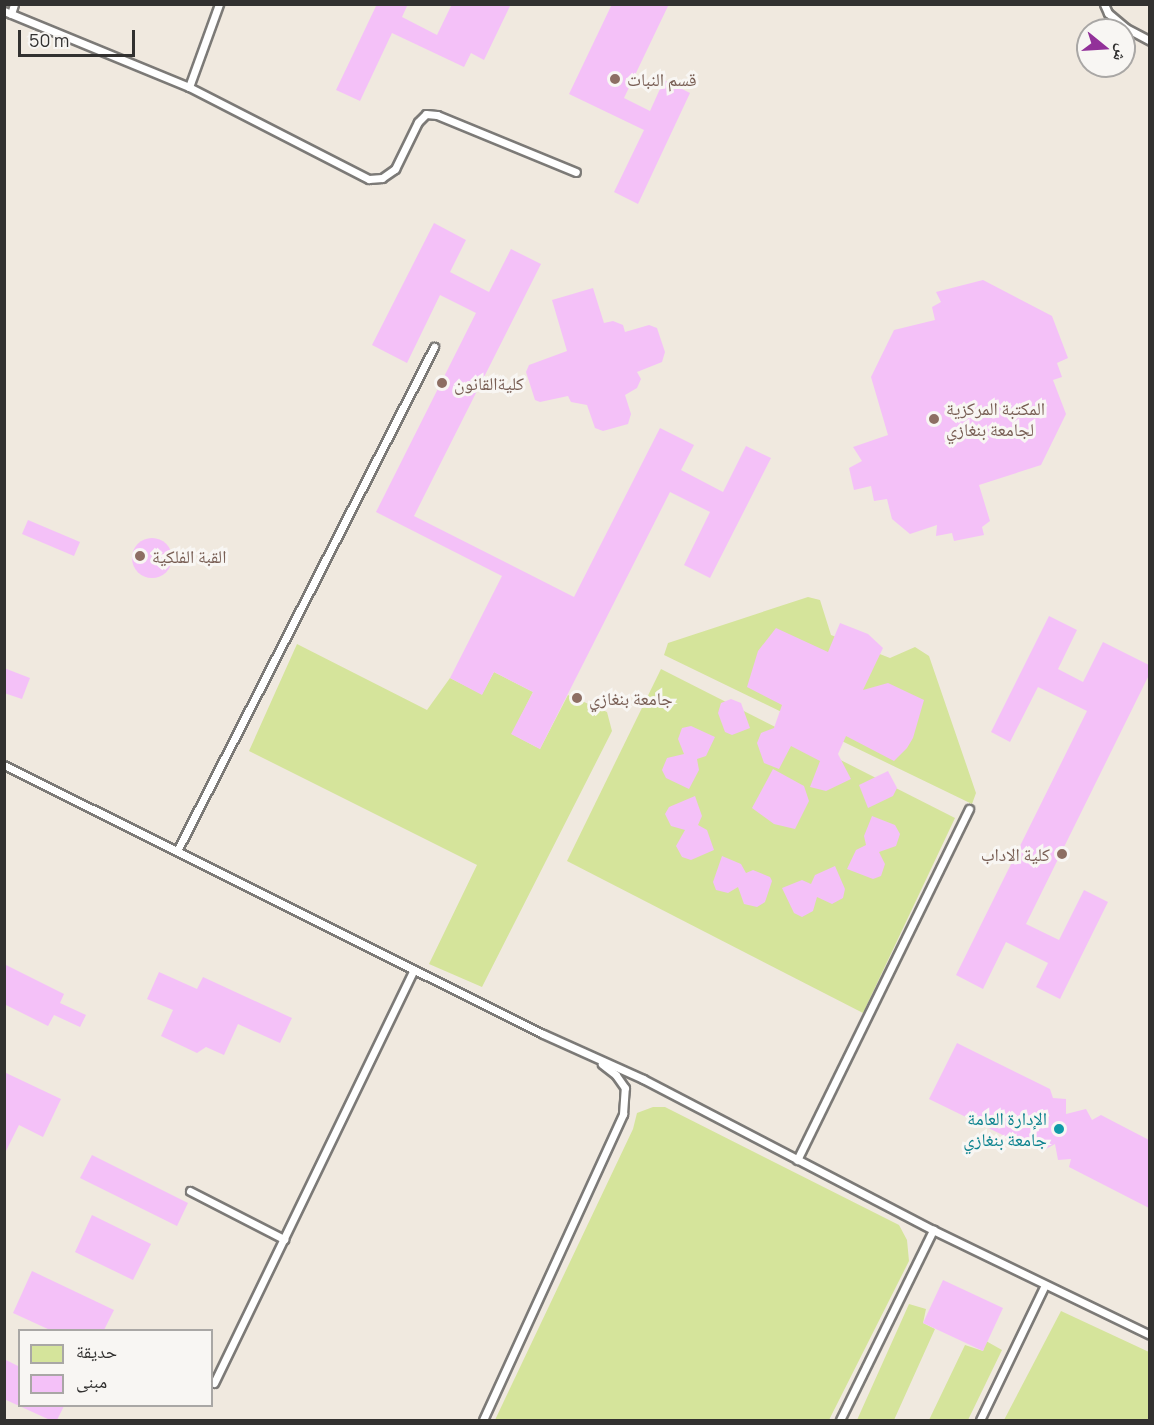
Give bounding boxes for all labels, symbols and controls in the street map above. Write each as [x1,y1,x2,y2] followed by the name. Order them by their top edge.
[21,18,138,56] scale bar
[1076,18,1136,78] north arrow
[29,28,69,52] text: 50 m
[1108,41,1134,64] text: ش
[627,68,697,90] place label: قسم النبات
[608,72,622,86] marker: قسم النبات
[454,372,524,394] place label: كليةالقانون
[435,376,449,390] marker: كليةالقانون
[946,398,1045,440] place label: المكتبة المركزية لجامعة بنغازي
[927,412,941,426] marker: المكتبة المركزية لجامعة بنغازي
[152,545,226,567] place label: القبة الفلكية
[133,549,147,563] marker: القبة الفلكية
[589,687,673,709] place label: جامعة بنغازي
[570,691,584,705] marker: جامعة بنغازي
[981,843,1050,865] place label: كلية الاداب
[1055,847,1069,861] marker: كلية الاداب
[963,1108,1047,1150] place label: الإدارة العامة جامعة بنغازي
[1052,1122,1066,1136] marker: الإدارة العامة جامعة بنغازي
[18,1329,213,1407] legend
[76,1339,117,1363] text: حديقة
[76,1369,107,1393] text: مبنى

